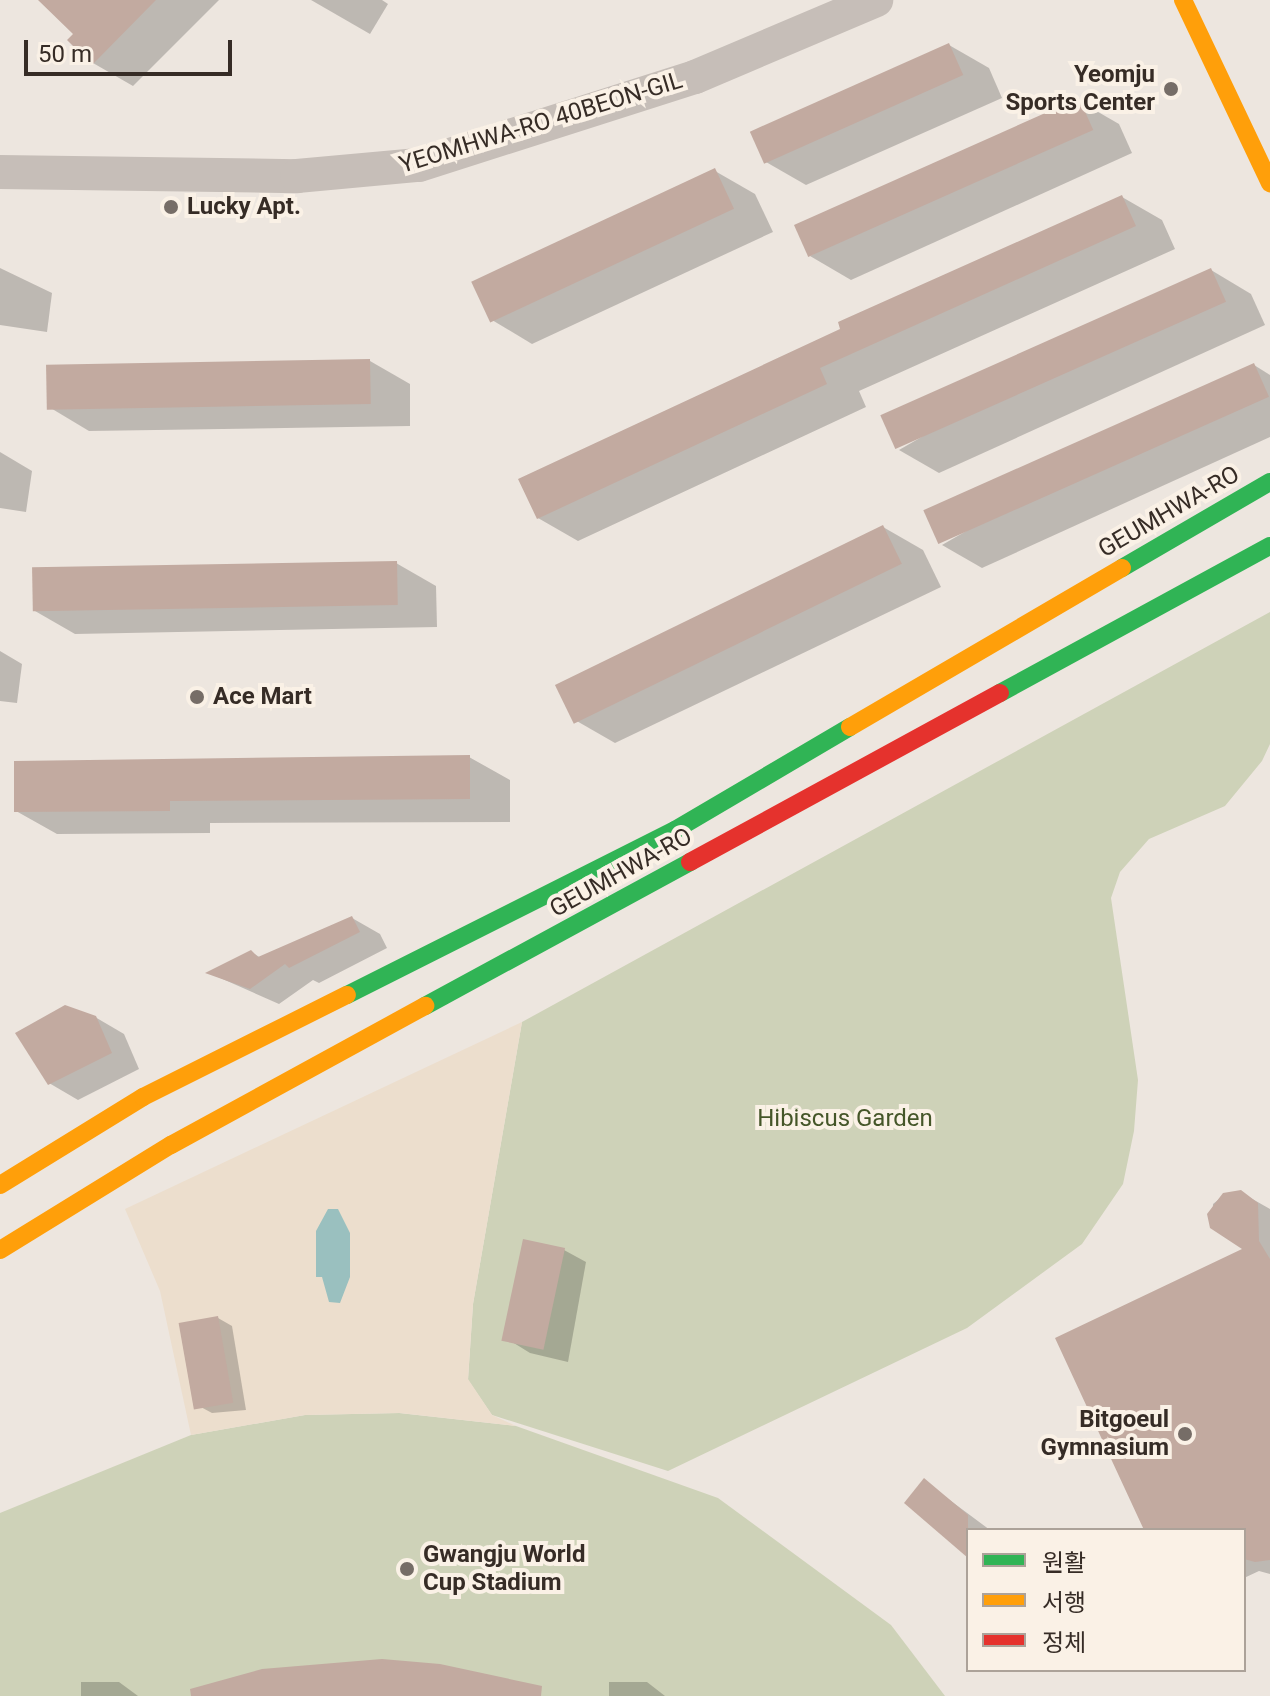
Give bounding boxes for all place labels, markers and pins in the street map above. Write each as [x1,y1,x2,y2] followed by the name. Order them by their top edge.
[1005,61,1155,117] place label: Yeomju Sports Center
[1162,80,1180,98] marker: Yeomju Sports Center
[187,193,301,221] place label: Lucky Apt.
[162,198,180,216] marker: Lucky Apt.
[213,683,312,711] place label: Ace Mart
[188,688,206,706] marker: Ace Mart
[1041,1406,1169,1462] place label: Bitgoeul Gymnasium
[1176,1425,1194,1443] marker: Bitgoeul Gymnasium
[423,1541,585,1597] place label: Gwangju World Cup Stadium
[398,1560,416,1578] marker: Gwangju World Cup Stadium

